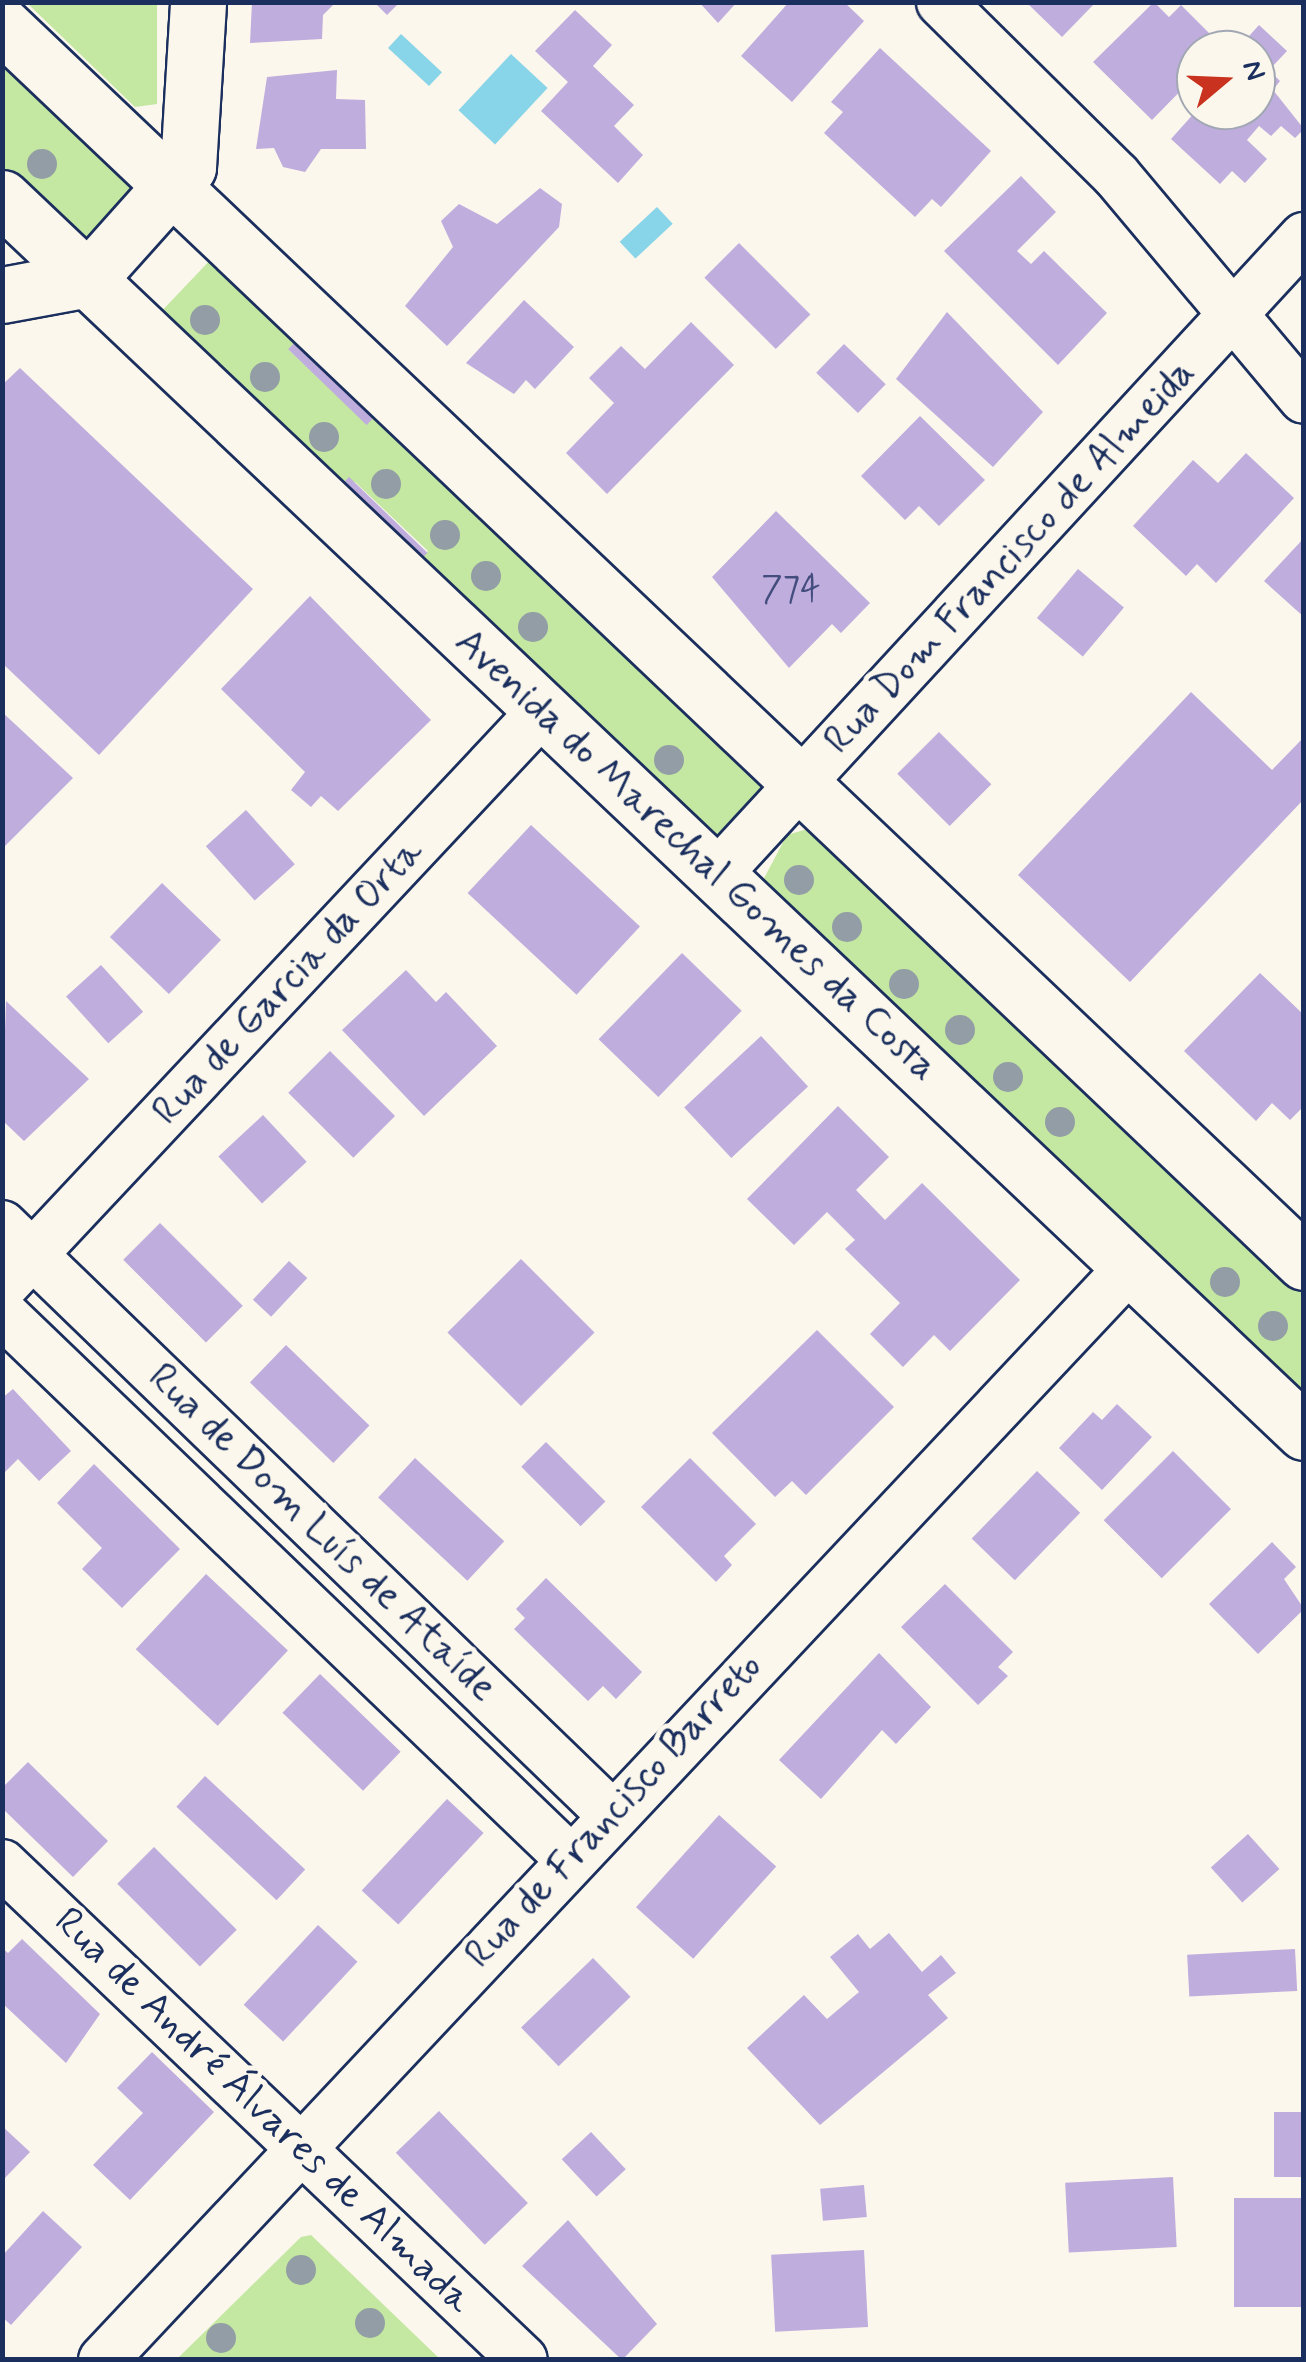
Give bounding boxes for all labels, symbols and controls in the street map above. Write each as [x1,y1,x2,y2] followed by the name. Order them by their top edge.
[1176,30,1276,130] north arrow
[1232,56,1273,86] text: N
[813,348,1207,766] street label: Rua Dom Francisco de Almeida
[761,569,821,611] house number: 774
[449,623,943,1087] street label: Avenida do Marechal Gomes da Costa
[145,831,431,1133] street label: Rua de Garcia da Orta
[139,1356,505,1710] street label: Rua de Dom Luís de Ataíde
[450,1637,778,1985] street label: Rua de Francisco Barreto
[44,1898,482,2324] street label: Rua de André Álvares de Almada

